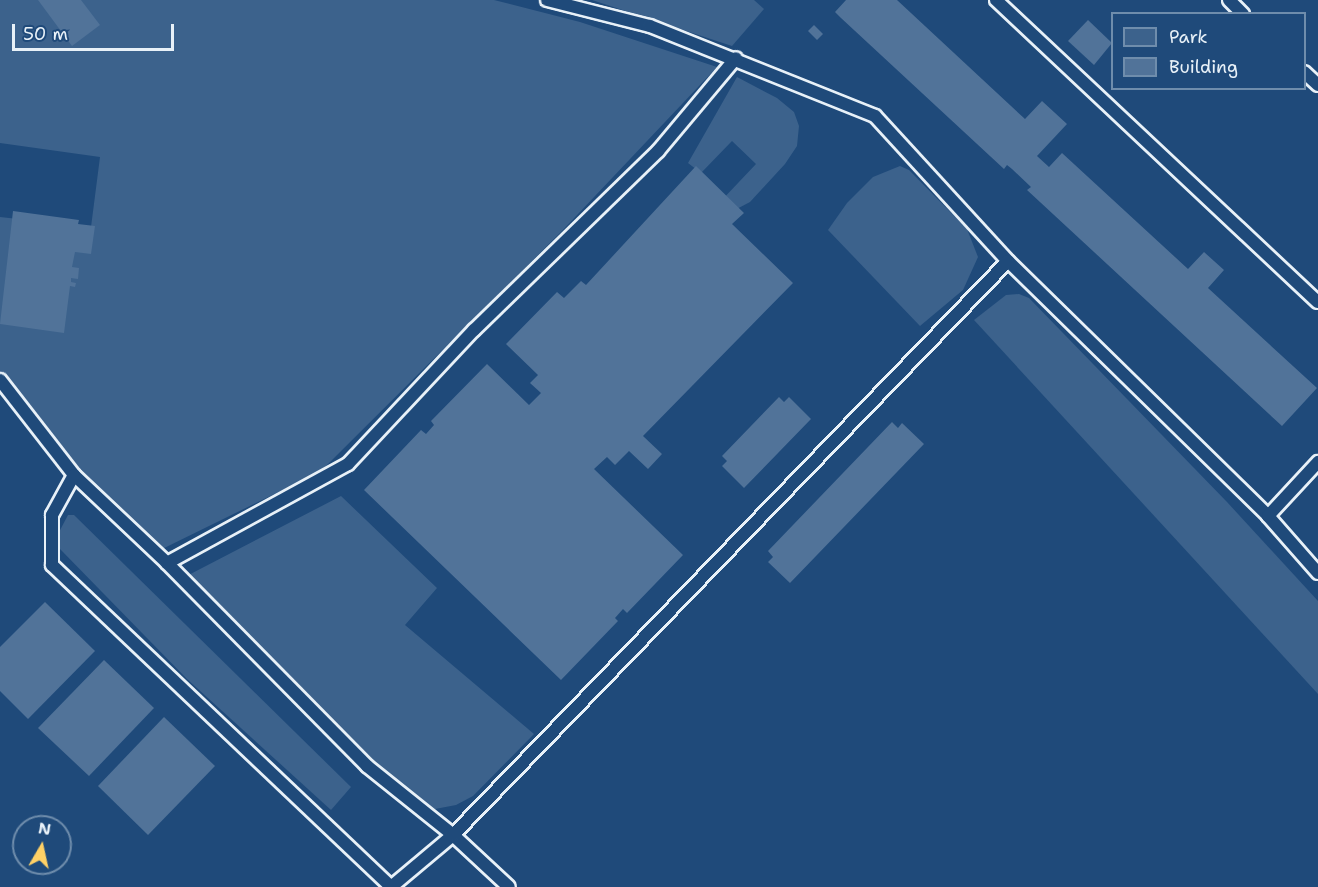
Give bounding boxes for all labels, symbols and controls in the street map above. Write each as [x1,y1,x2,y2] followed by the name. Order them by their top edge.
[15,12,177,50] scale bar
[1111,12,1306,90] legend
[23,22,68,46] text: 50 m
[1169,25,1208,49] text: Park
[1169,55,1238,79] text: Building
[12,815,72,875] north arrow
[37,817,52,840] text: N

